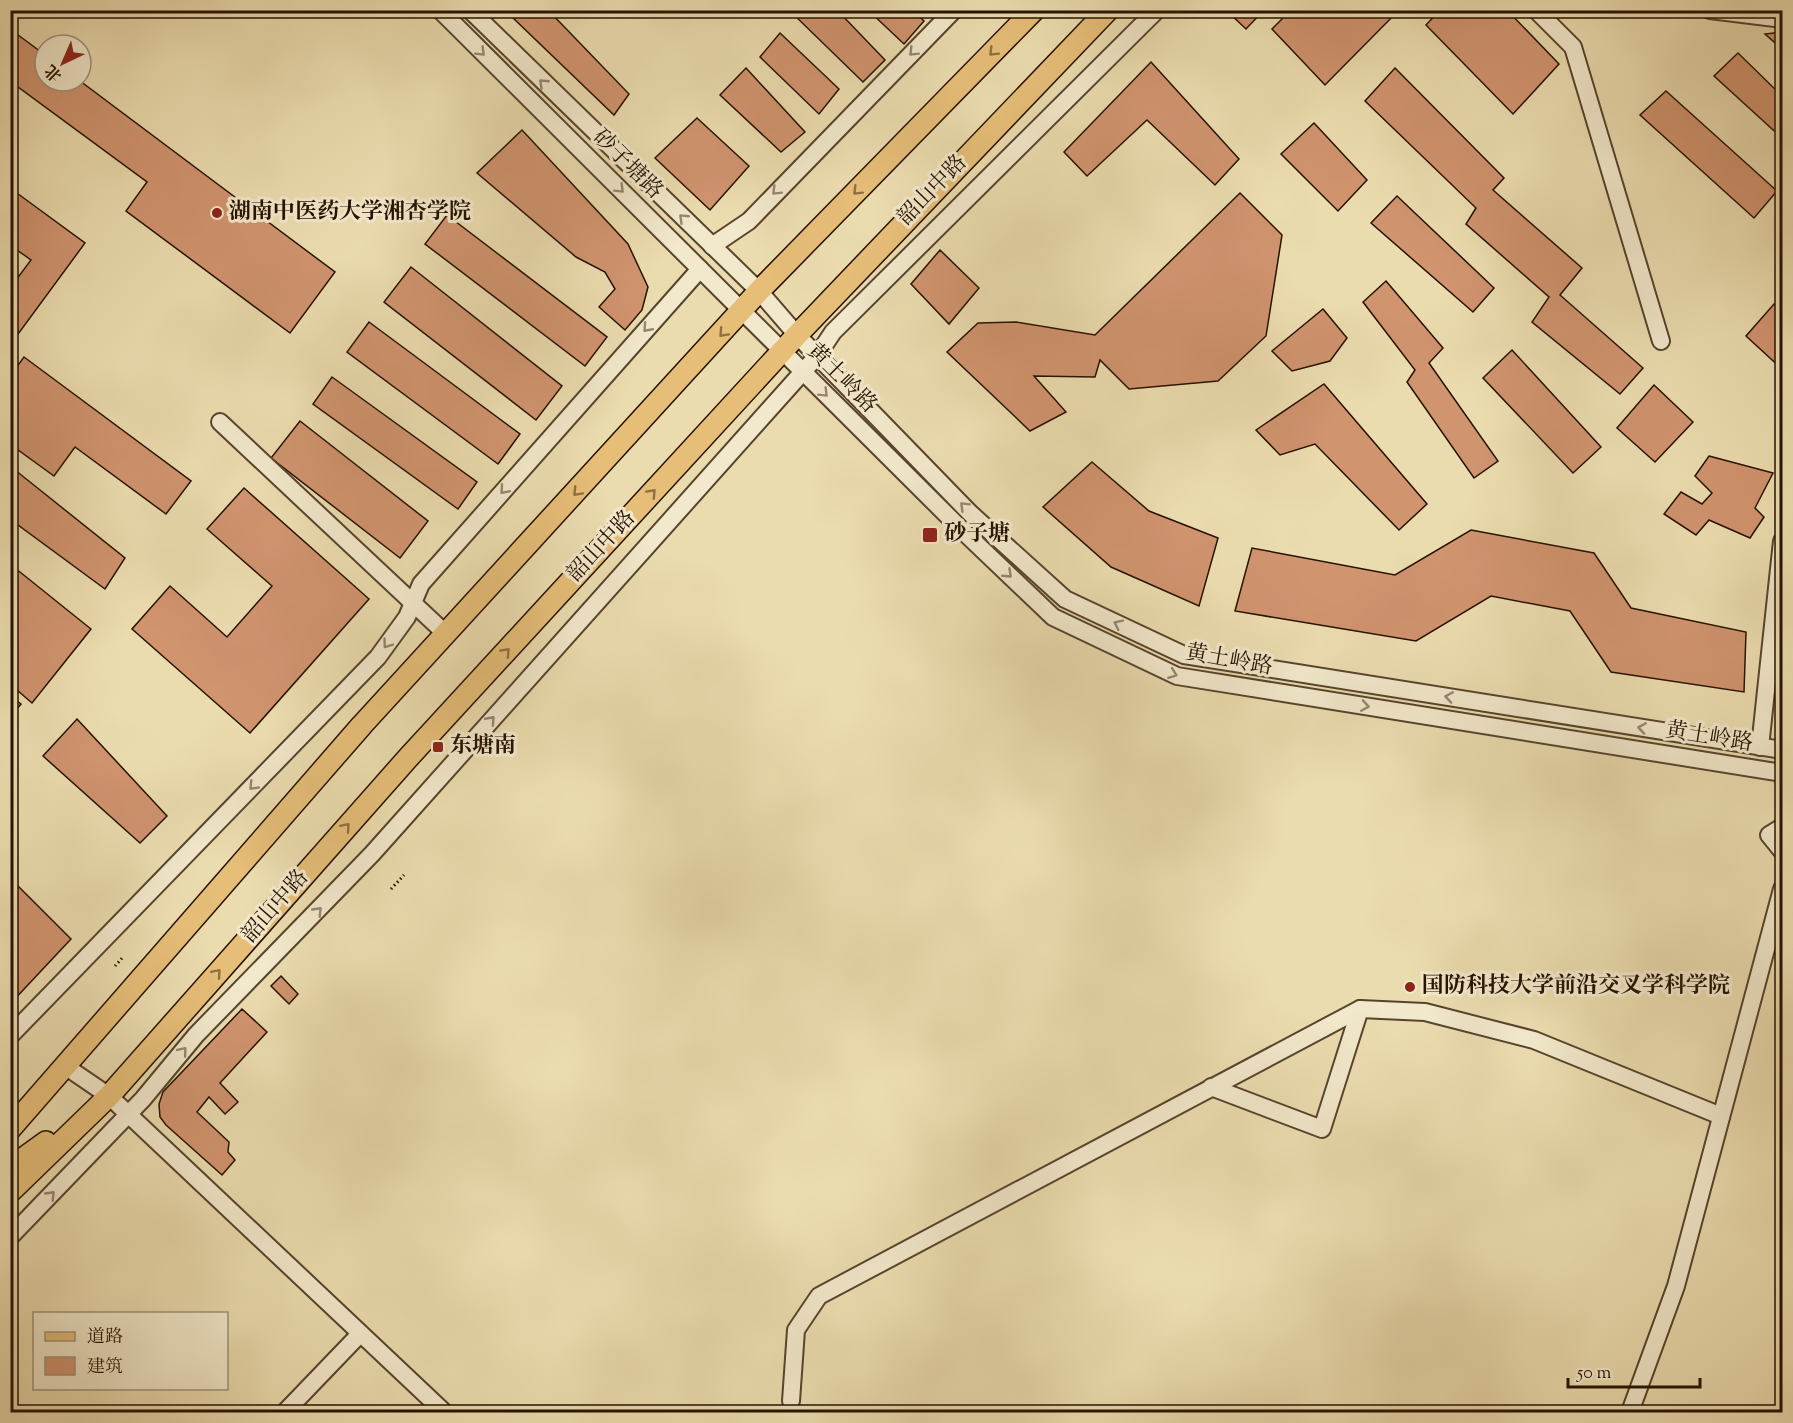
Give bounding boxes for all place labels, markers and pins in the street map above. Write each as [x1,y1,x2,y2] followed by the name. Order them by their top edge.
[229,197,471,229] place label: 湖南中医药大学湘杏学院
[210,206,224,220] marker: 湖南中医药大学湘杏学院
[944,519,1010,551] place label: 砂子塘
[921,526,939,544] marker: 砂子塘
[450,731,516,763] place label: 东塘南
[431,740,445,754] marker: 东塘南
[1422,971,1730,1003] place label: 国防科技大学前沿交叉学科学院
[1403,980,1417,994] marker: 国防科技大学前沿交叉学科学院

